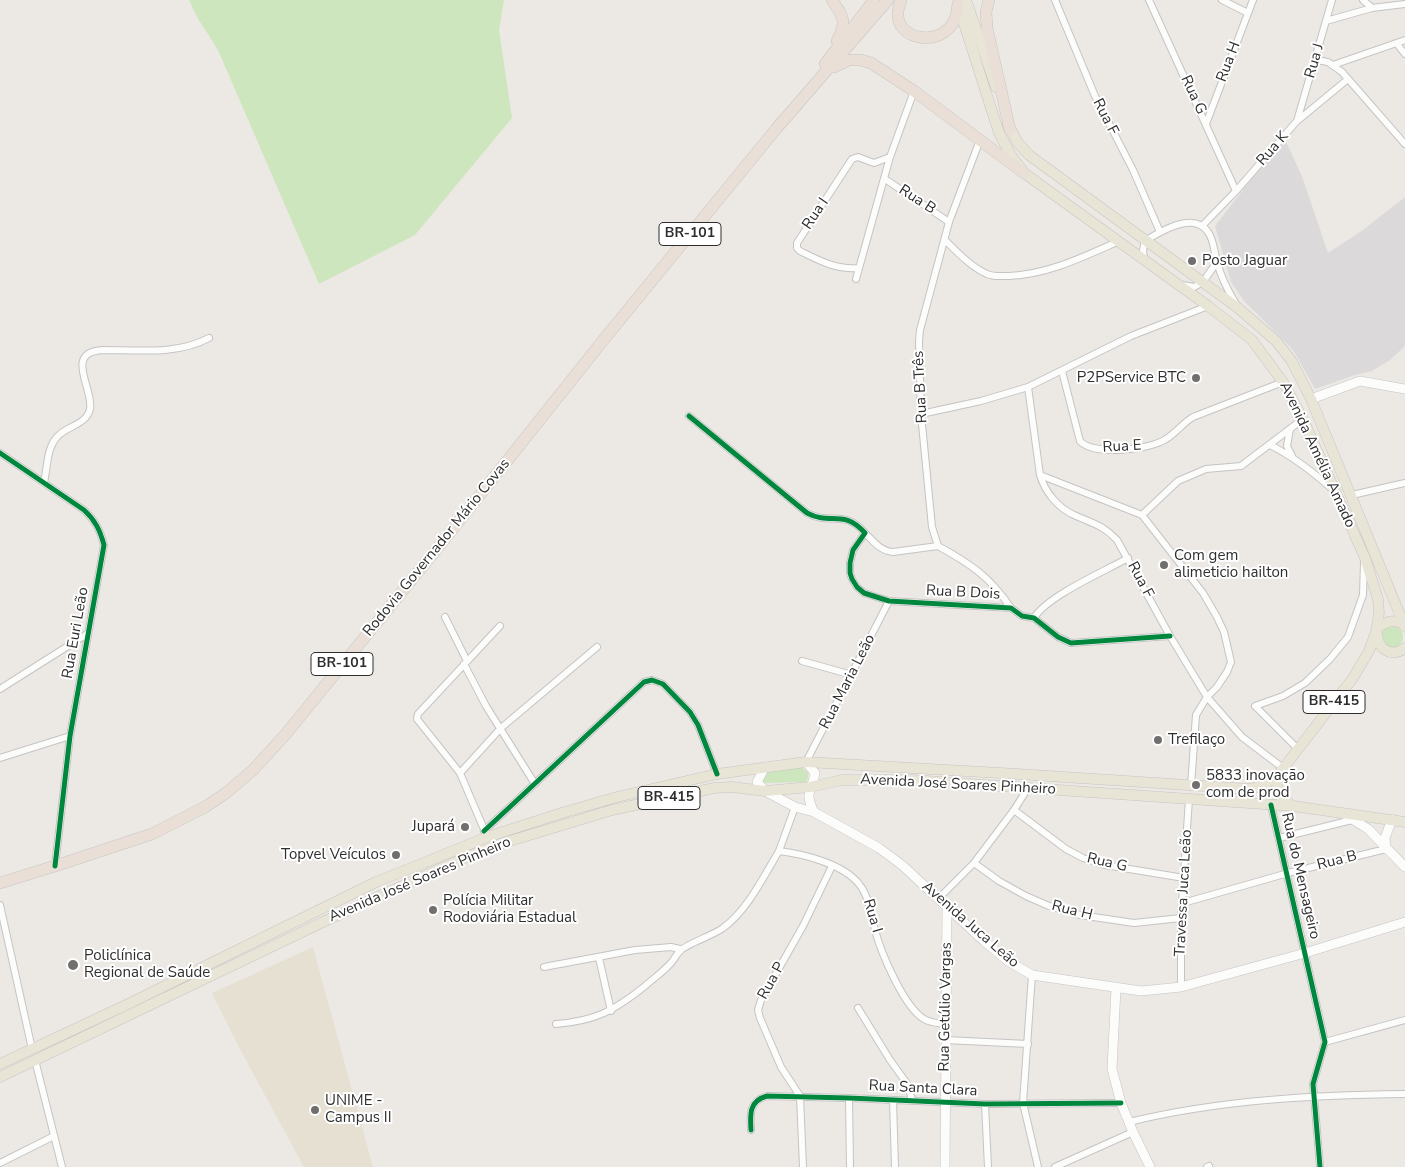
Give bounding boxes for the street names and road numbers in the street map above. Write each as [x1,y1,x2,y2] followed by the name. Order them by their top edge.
[1213,39,1245,85] street label: Rua H
[1302,42,1328,80] street label: Rua J
[1176,73,1210,117] street label: Rua G
[1088,96,1122,138] street label: Rua F
[1253,128,1293,170] street label: Rua K
[895,181,939,219] street label: Rua B
[799,195,833,233] street label: Rua I
[659,222,721,245] road number: BR-101
[910,350,932,424] street label: Rua B Três
[1275,379,1359,531] street label: Avenida Amélia Amado
[1102,437,1142,457] street label: Rua E
[360,456,514,640] street label: Rodovia Governador Mário Covas
[1123,559,1157,601] street label: Rua F
[925,582,1001,604] street label: Rua B Dois
[59,586,93,680] street label: Rua Euri Leão
[816,632,880,732] street label: Rua Maria Leão
[311,652,373,676] road number: BR-101
[1303,690,1365,714] road number: BR-415
[860,771,1056,799] street label: Avenida José Soares Pinheiro
[638,786,700,810] road number: BR-415
[1277,811,1323,941] street label: Rua do Mensageiro
[1172,829,1196,957] street label: Travessa Juca Leão
[326,833,514,927] street label: Avenida José Soares Pinheiro
[1315,847,1359,875] street label: Rua B
[1085,850,1129,876] street label: Rua G
[918,878,1022,972] street label: Avenida Juca Leão
[859,897,885,935] street label: Rua I
[1050,897,1094,925] street label: Rua H
[936,942,956,1072] street label: Rua Getúlio Vargas
[754,959,790,1003] street label: Rua P
[868,1077,978,1101] street label: Rua Santa Clara

